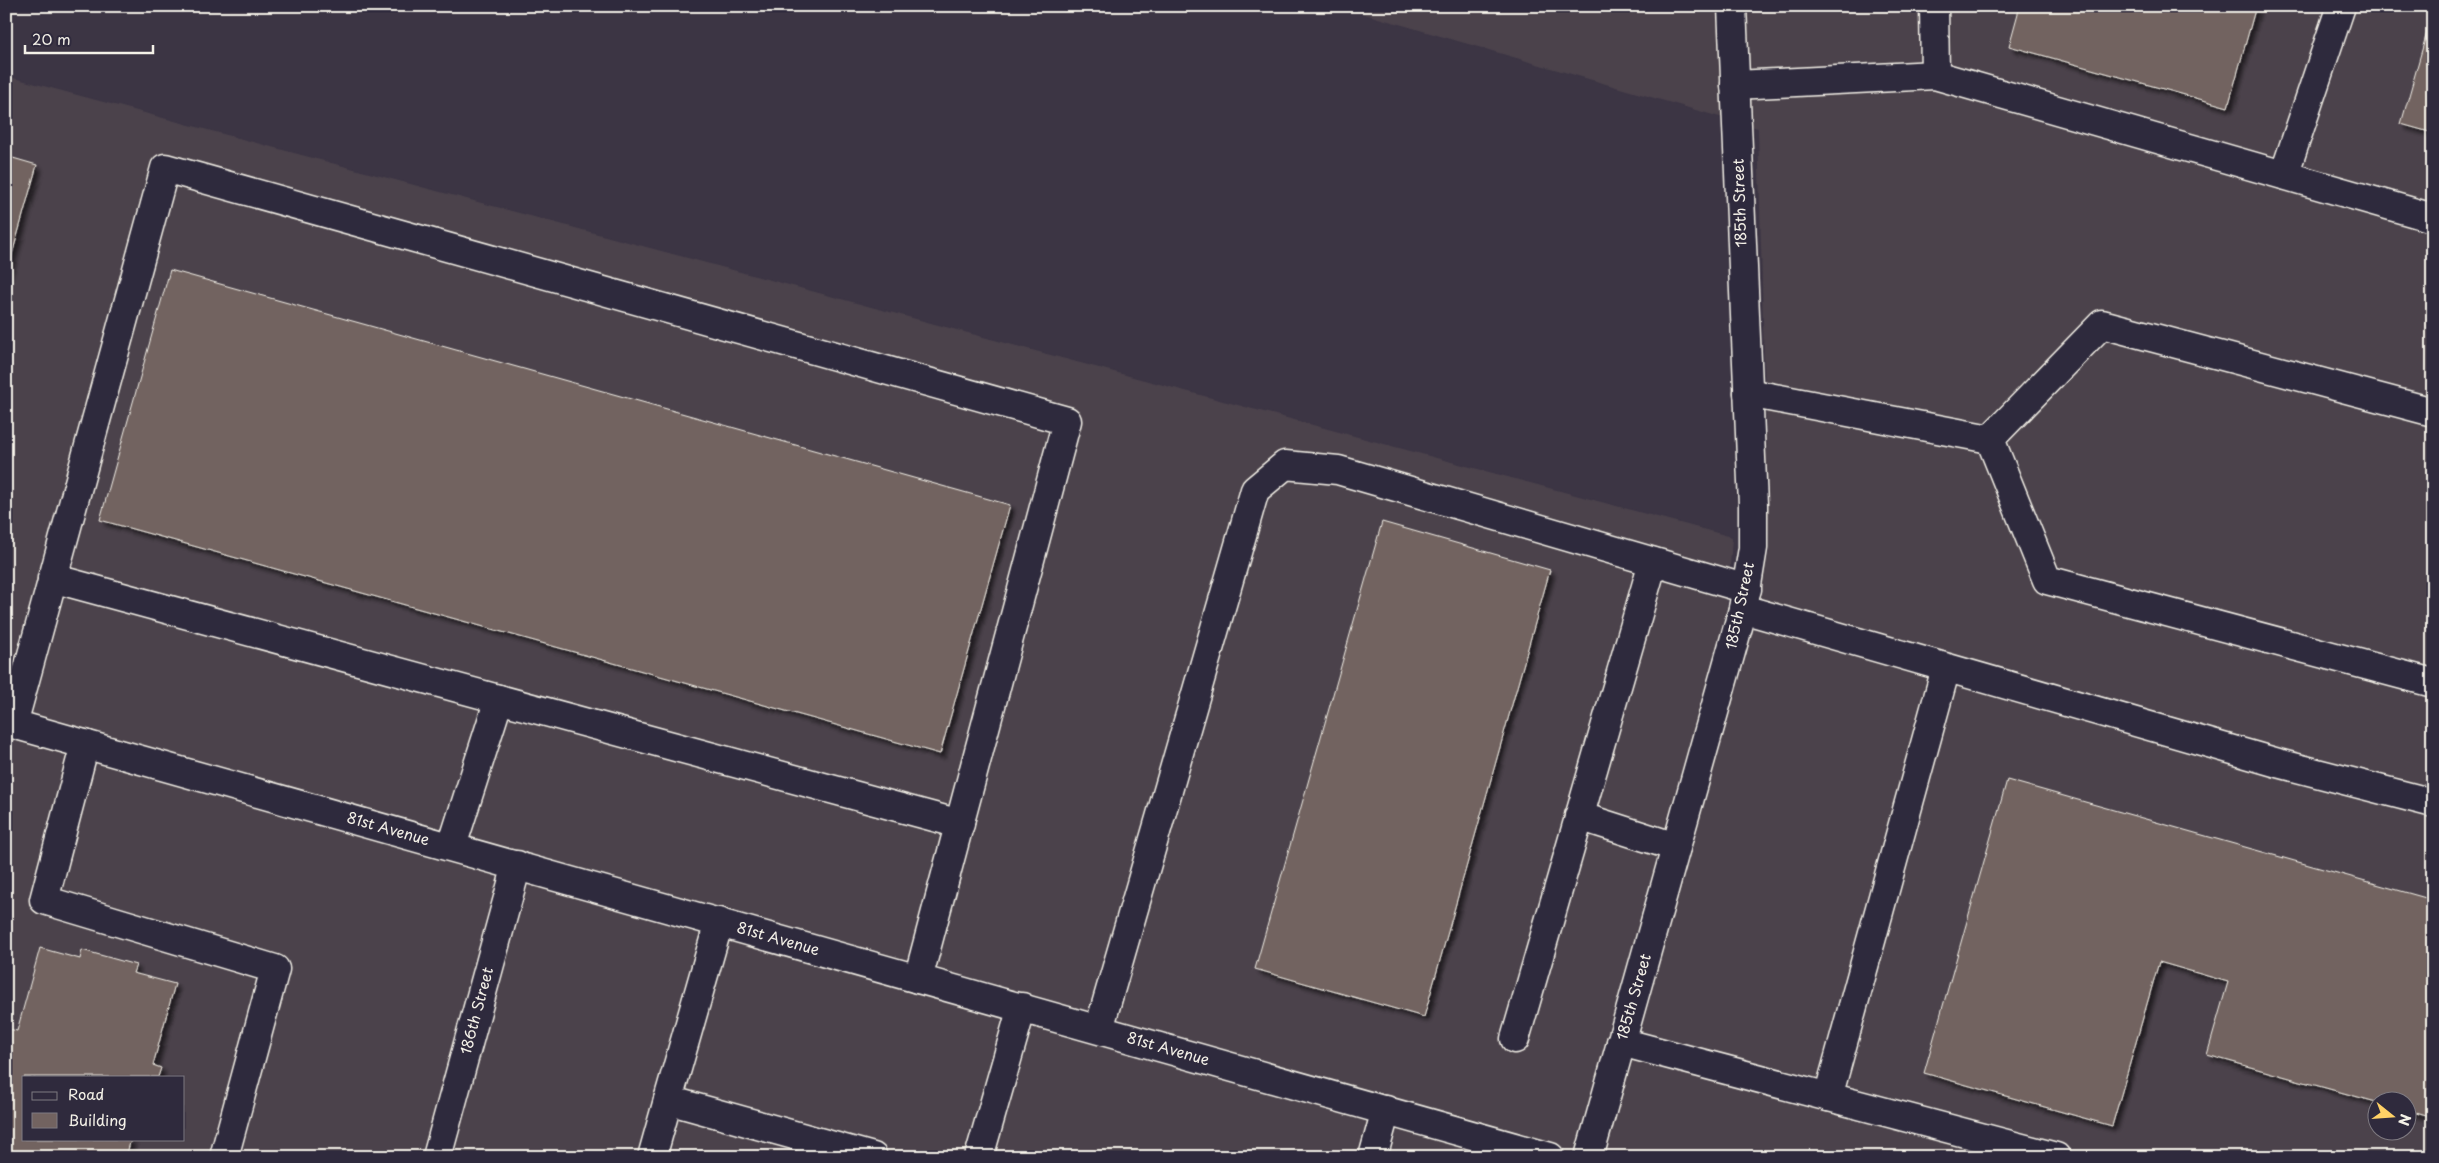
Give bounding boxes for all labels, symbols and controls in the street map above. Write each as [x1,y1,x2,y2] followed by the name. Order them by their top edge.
[25,22,152,54] scale bar
[32,27,71,50] text: 20 m
[1725,158,1752,248] street label: 185th Street
[1718,560,1759,652] street label: 185th Street
[344,805,433,850] street label: 81st Avenue
[734,915,823,960] street label: 81st Avenue
[1609,951,1656,1043] street label: 185th Street
[453,964,498,1057] street label: 186th Street
[1124,1025,1213,1070] street label: 81st Avenue
[22,1076,185,1140] legend
[68,1082,104,1105] text: Road
[2366,1090,2416,1140] north arrow
[68,1108,127,1131] text: Building
[2393,1112,2417,1128] text: N

